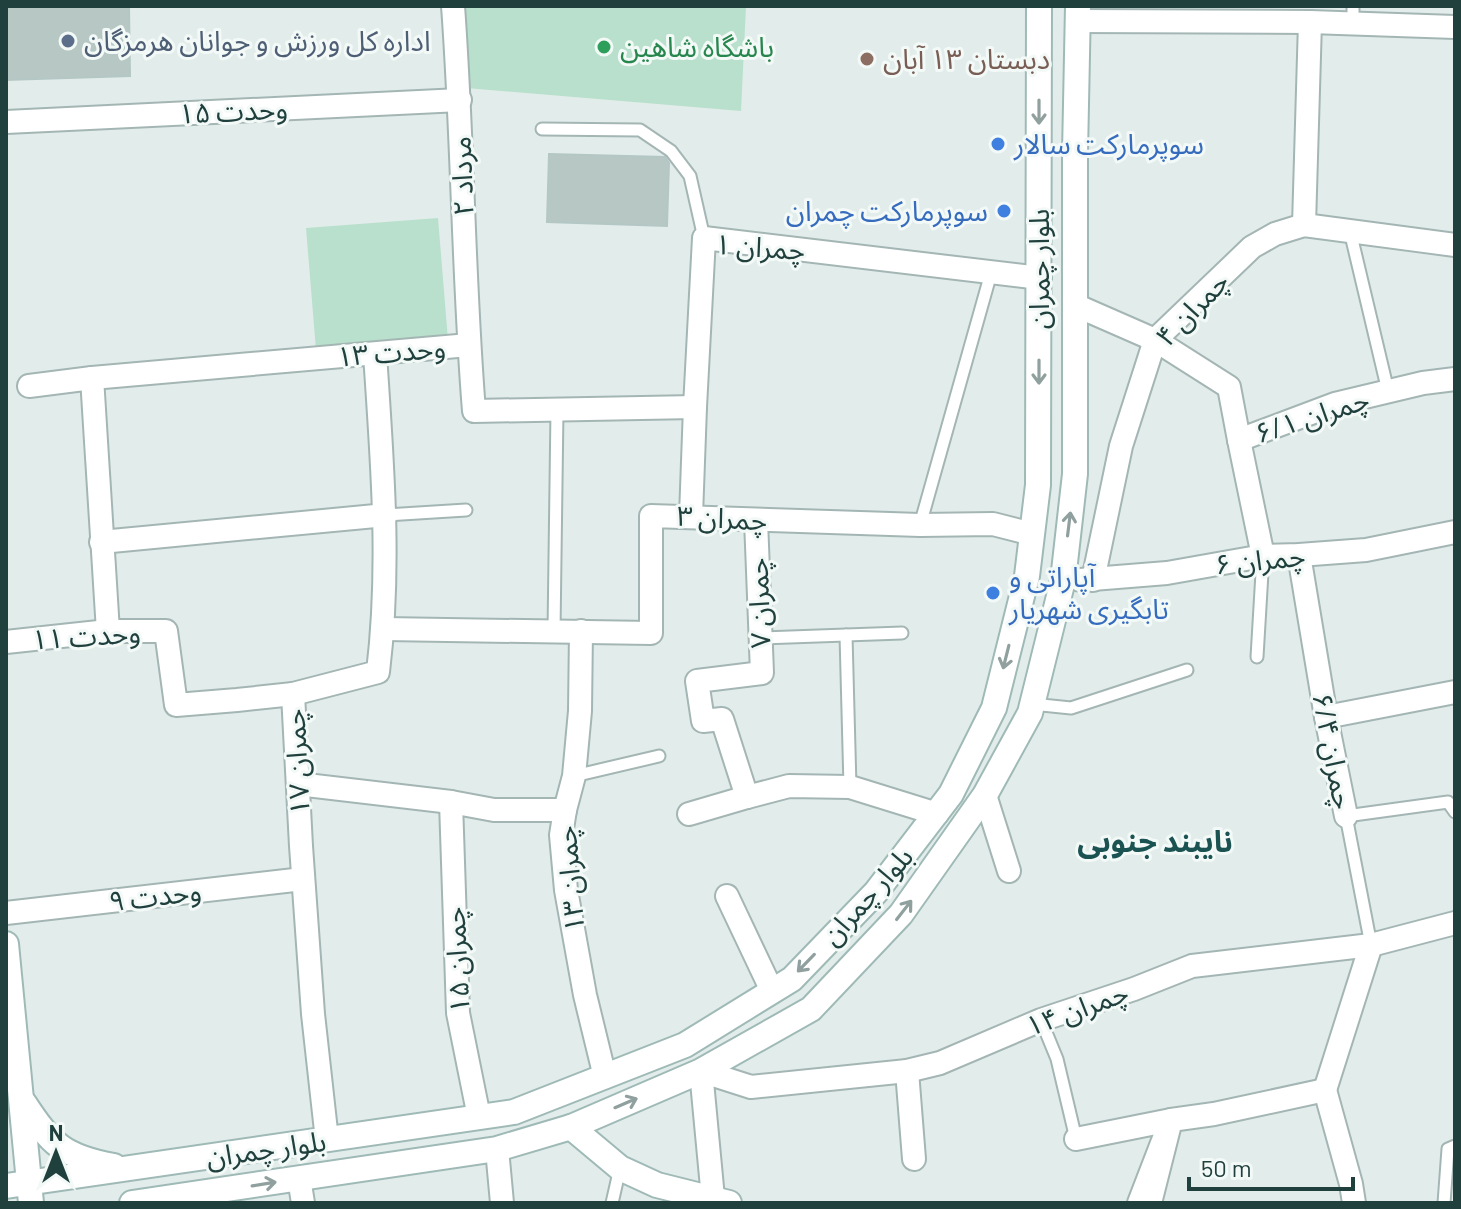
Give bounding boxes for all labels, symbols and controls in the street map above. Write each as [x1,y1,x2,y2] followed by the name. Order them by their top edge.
[84,23,431,58] place label: اداره کل ورزش و جوانان هرمزگان
[620,29,774,64] place label: باشگاه شاهین
[59,32,77,50] marker: اداره کل ورزش و جوانان هرمزگان
[595,38,613,56] marker: باشگاه شاهین
[883,41,1050,75] place label: دبستان ۱۳ آبان
[858,50,876,68] marker: دبستان ۱۳ آبان
[177,90,288,131] street label: وحدت ۱۵
[1031,98,1047,125] one-way arrow
[1013,126,1204,162] place label: سوپرمارکت سالار
[443,135,480,217] street label: مرداد ۲
[989,135,1007,153] marker: سوپرمارکت سالار
[786,193,988,229] place label: سوپرمارکت چمران
[995,202,1013,220] marker: سوپرمارکت چمران
[1021,209,1057,329] street label: بلوار چمران
[714,226,806,268] street label: چمران ۱
[1148,264,1236,354] street label: چمران ۴
[335,329,447,374] street label: وحدت ۱۳
[1031,358,1047,385] one-way arrow
[1250,381,1374,451] street label: چمران ۶/۱
[676,498,768,538] street label: چمران ۳
[1062,511,1077,538] one-way arrow
[1213,537,1307,583] street label: چمران ۶
[739,557,779,649] street label: چمران ۷
[1008,559,1169,626] place label: آپاراتی و تابگیری شهریار
[984,584,1002,602] marker: آپاراتی و تابگیری شهریار
[30,614,142,657] street label: وحدت ۱۱
[998,643,1013,669] one-way arrow
[1304,690,1362,812] street label: چمران ۶/۴
[276,708,318,816] street label: چمران ۱۷
[1077,822,1233,859] district label: نایبند جنوبی
[547,824,593,934] street label: چمران ۱۳
[813,839,921,953] street label: بلوار چمران
[106,872,203,919] street label: وحدت ۹
[895,900,912,921] one-way arrow
[436,906,478,1014] street label: چمران ۱۵
[797,953,816,973] one-way arrow
[1021,974,1133,1044] street label: چمران ۱۴
[613,1095,638,1110] one-way arrow
[16,1113,96,1193] north arrow
[49,1119,63,1145] text: N
[204,1123,328,1175] street label: بلوار چمران
[1189,1141,1353,1191] scale bar
[1201,1153,1252,1182] text: 50 m
[251,1175,277,1190] one-way arrow

